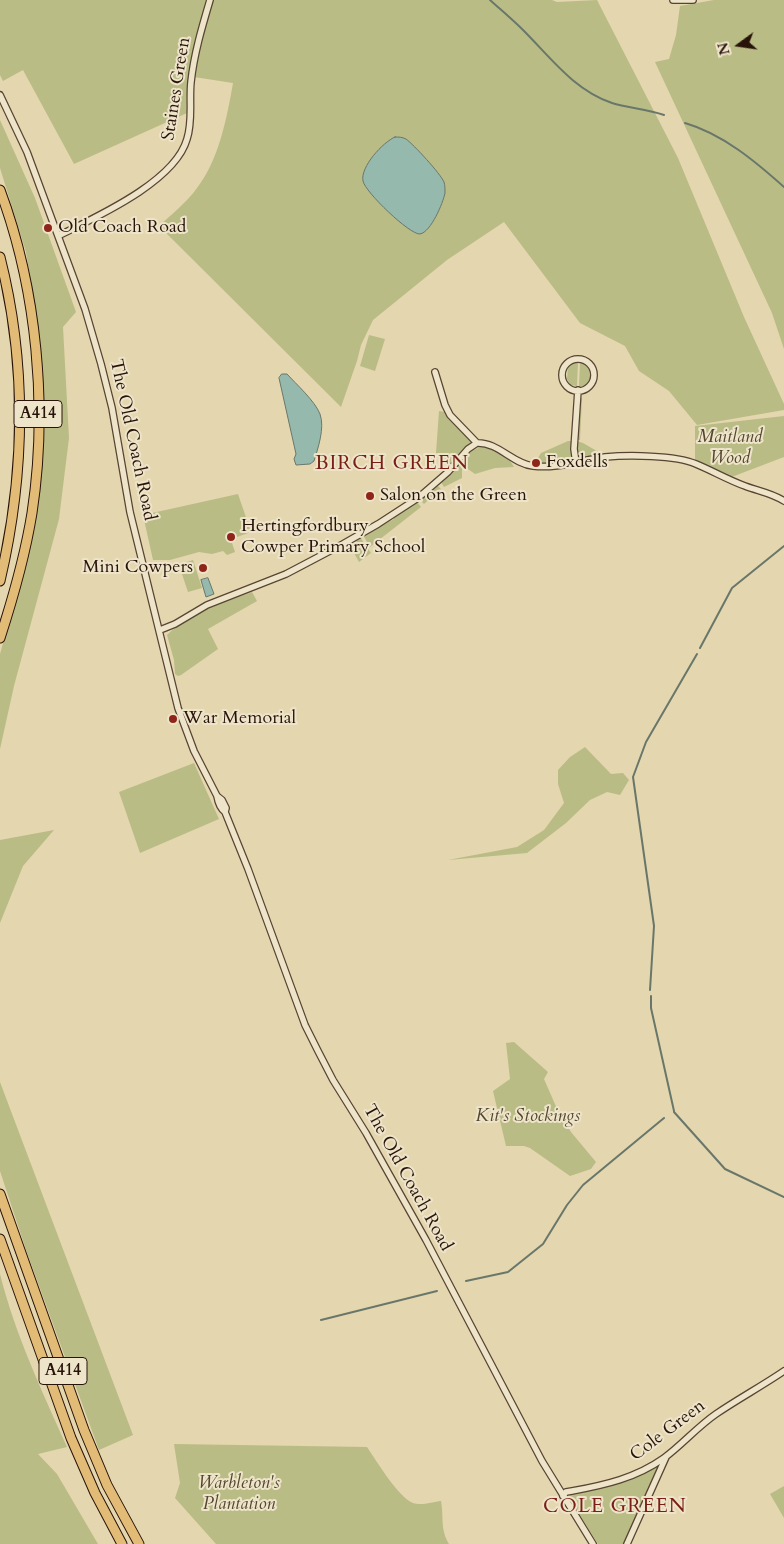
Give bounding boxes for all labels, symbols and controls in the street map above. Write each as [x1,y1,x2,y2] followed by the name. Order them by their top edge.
[714,20,764,70] north arrow
[158,36,196,142] street label: Staines Green
[713,41,735,57] text: N
[58,217,186,239] place label: Old Coach Road
[42,222,54,234] marker: Old Coach Road
[104,357,160,523] street label: The Old Coach Road
[14,400,62,428] road number: A414
[698,427,762,469] park label: Maitland Wood
[314,452,470,476] district label: BIRCH GREEN
[546,452,608,474] place label: Foxdells
[530,457,542,469] marker: Foxdells
[380,485,527,507] place label: Salon on the Green
[364,490,376,502] marker: Salon on the Green
[241,516,425,558] place label: Hertingfordbury Cowper Primary School
[225,531,237,543] marker: Hertingfordbury Cowper Primary School
[83,557,193,579] place label: Mini Cowpers
[197,562,209,574] marker: Mini Cowpers
[183,708,296,730] place label: War Memorial
[167,713,179,725] marker: War Memorial
[358,1101,456,1255] street label: The Old Coach Road
[476,1106,580,1128] park label: Kit's Stockings
[39,1358,87,1384] road number: A414
[626,1396,710,1466] street label: Cole Green
[198,1473,280,1516] park label: Warbleton's Plantation
[542,1495,688,1519] district label: COLE GREEN

